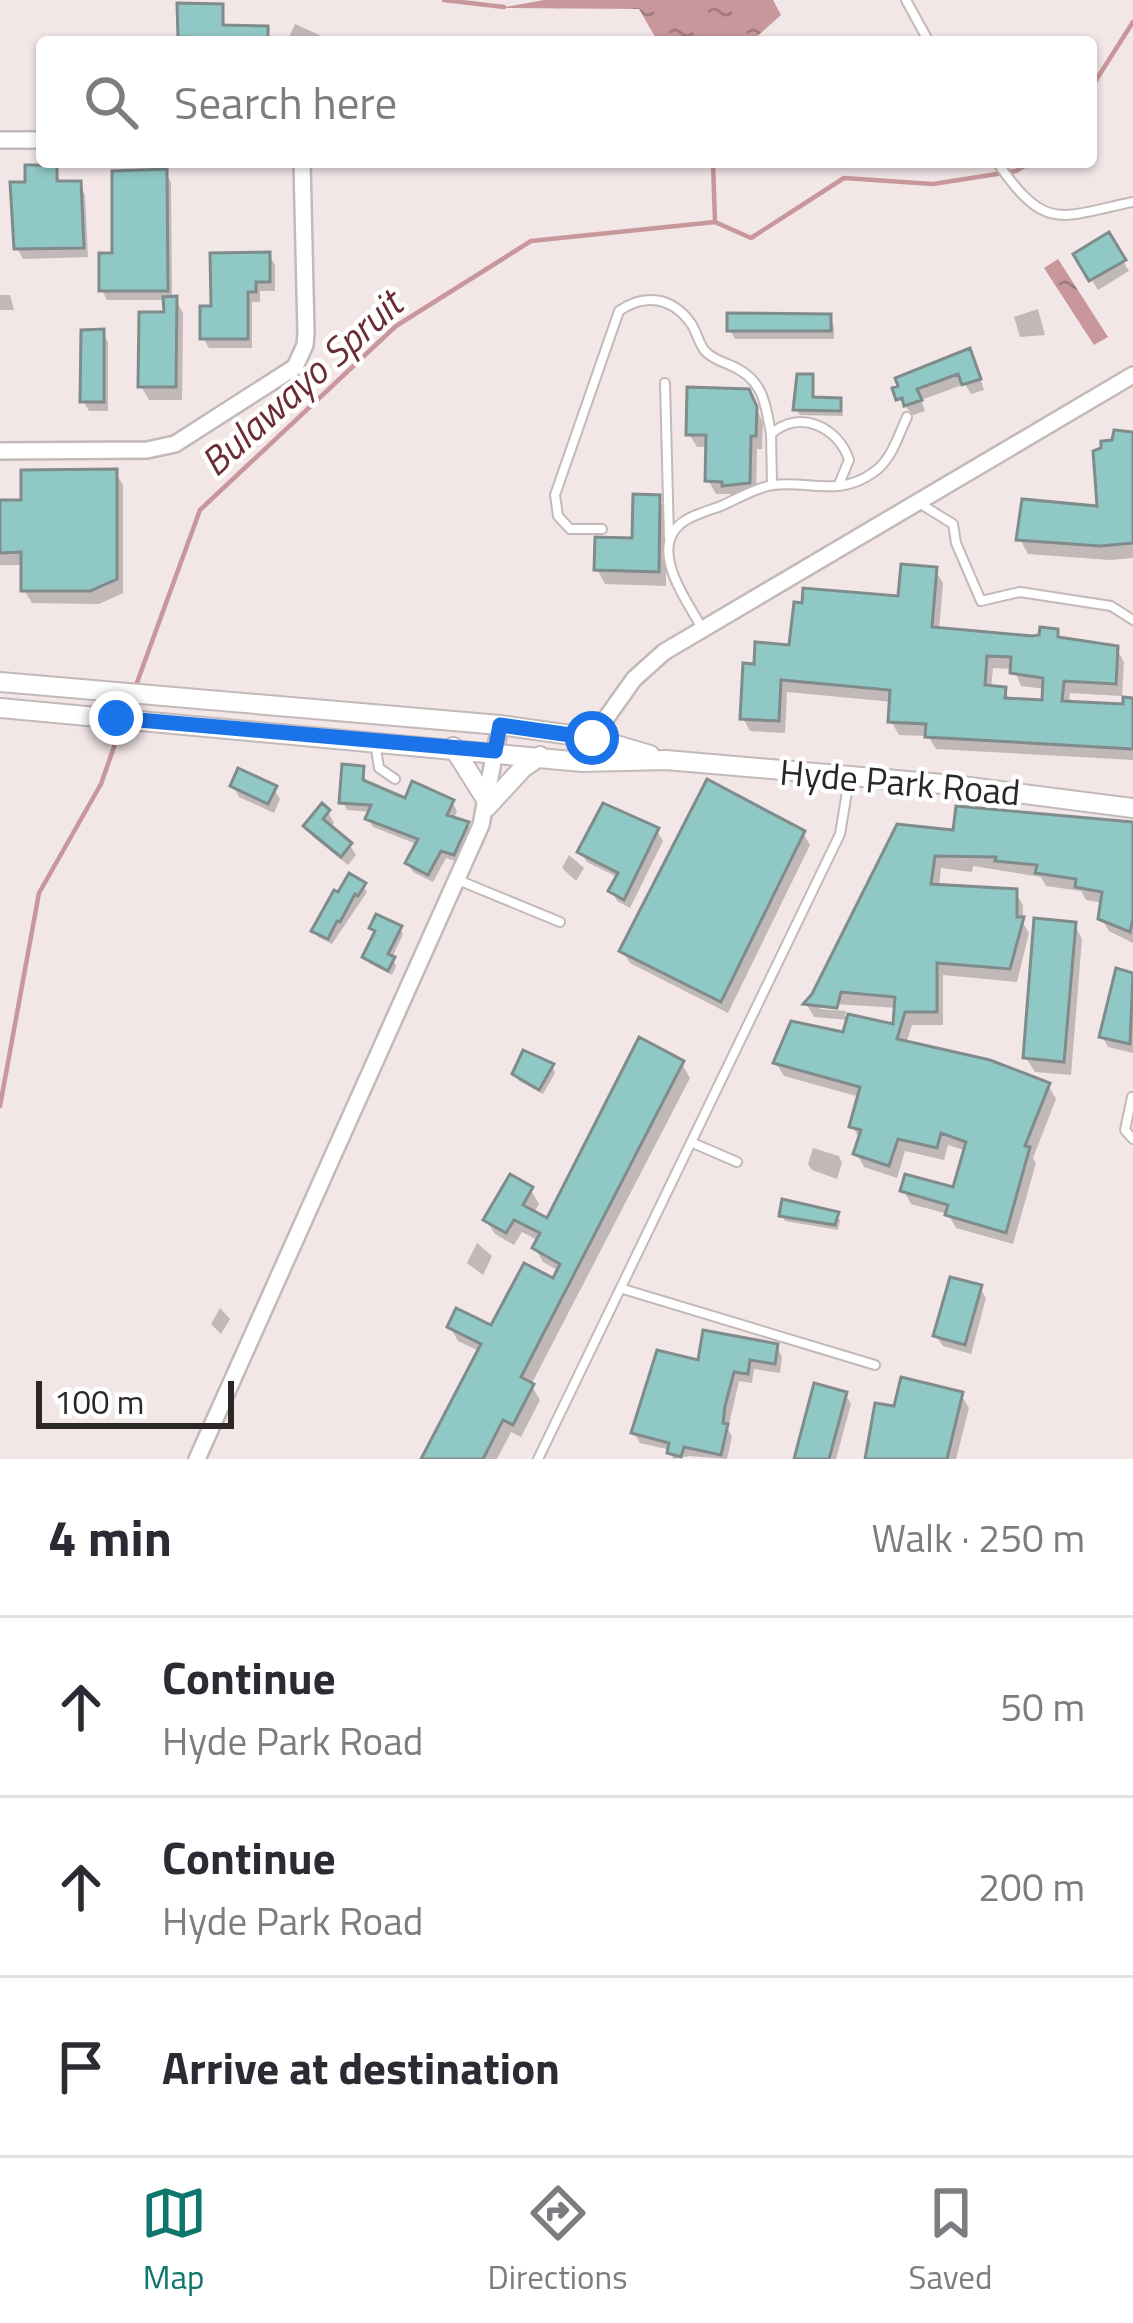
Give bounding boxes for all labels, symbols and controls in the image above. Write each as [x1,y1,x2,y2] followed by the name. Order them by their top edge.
[36,36,1097,168] search box
[174,68,397,136] text: Search here
[78,69,144,135] icon: search
[187,273,418,489] water label: Bulawayo Spruit
[89,691,143,745] route end
[565,711,619,765] route start
[777,744,1023,819] street label: Hyde Park Road
[36,1375,234,1428] scale bar
[54,1377,144,1427] text: 100 m
[48,1498,172,1576] text: 4 min
[871,1508,1085,1567] text: Walk · 250 m
[162,1643,336,1711] text: Continue
[48,1674,114,1740] icon: ahead
[1000,1677,1085,1736] text: 50 m
[162,1711,423,1770] text: Hyde Park Road
[162,1823,336,1891] text: Continue
[48,1854,114,1920] icon: ahead
[978,1857,1085,1916] text: 200 m
[162,1891,423,1950] text: Hyde Park Road
[162,2033,560,2101] text: Arrive at destination
[48,2034,114,2100] icon: arrive
[141,2180,207,2302] tab: Map
[488,2180,628,2302] tab: Directions
[909,2180,992,2302] tab: Saved

